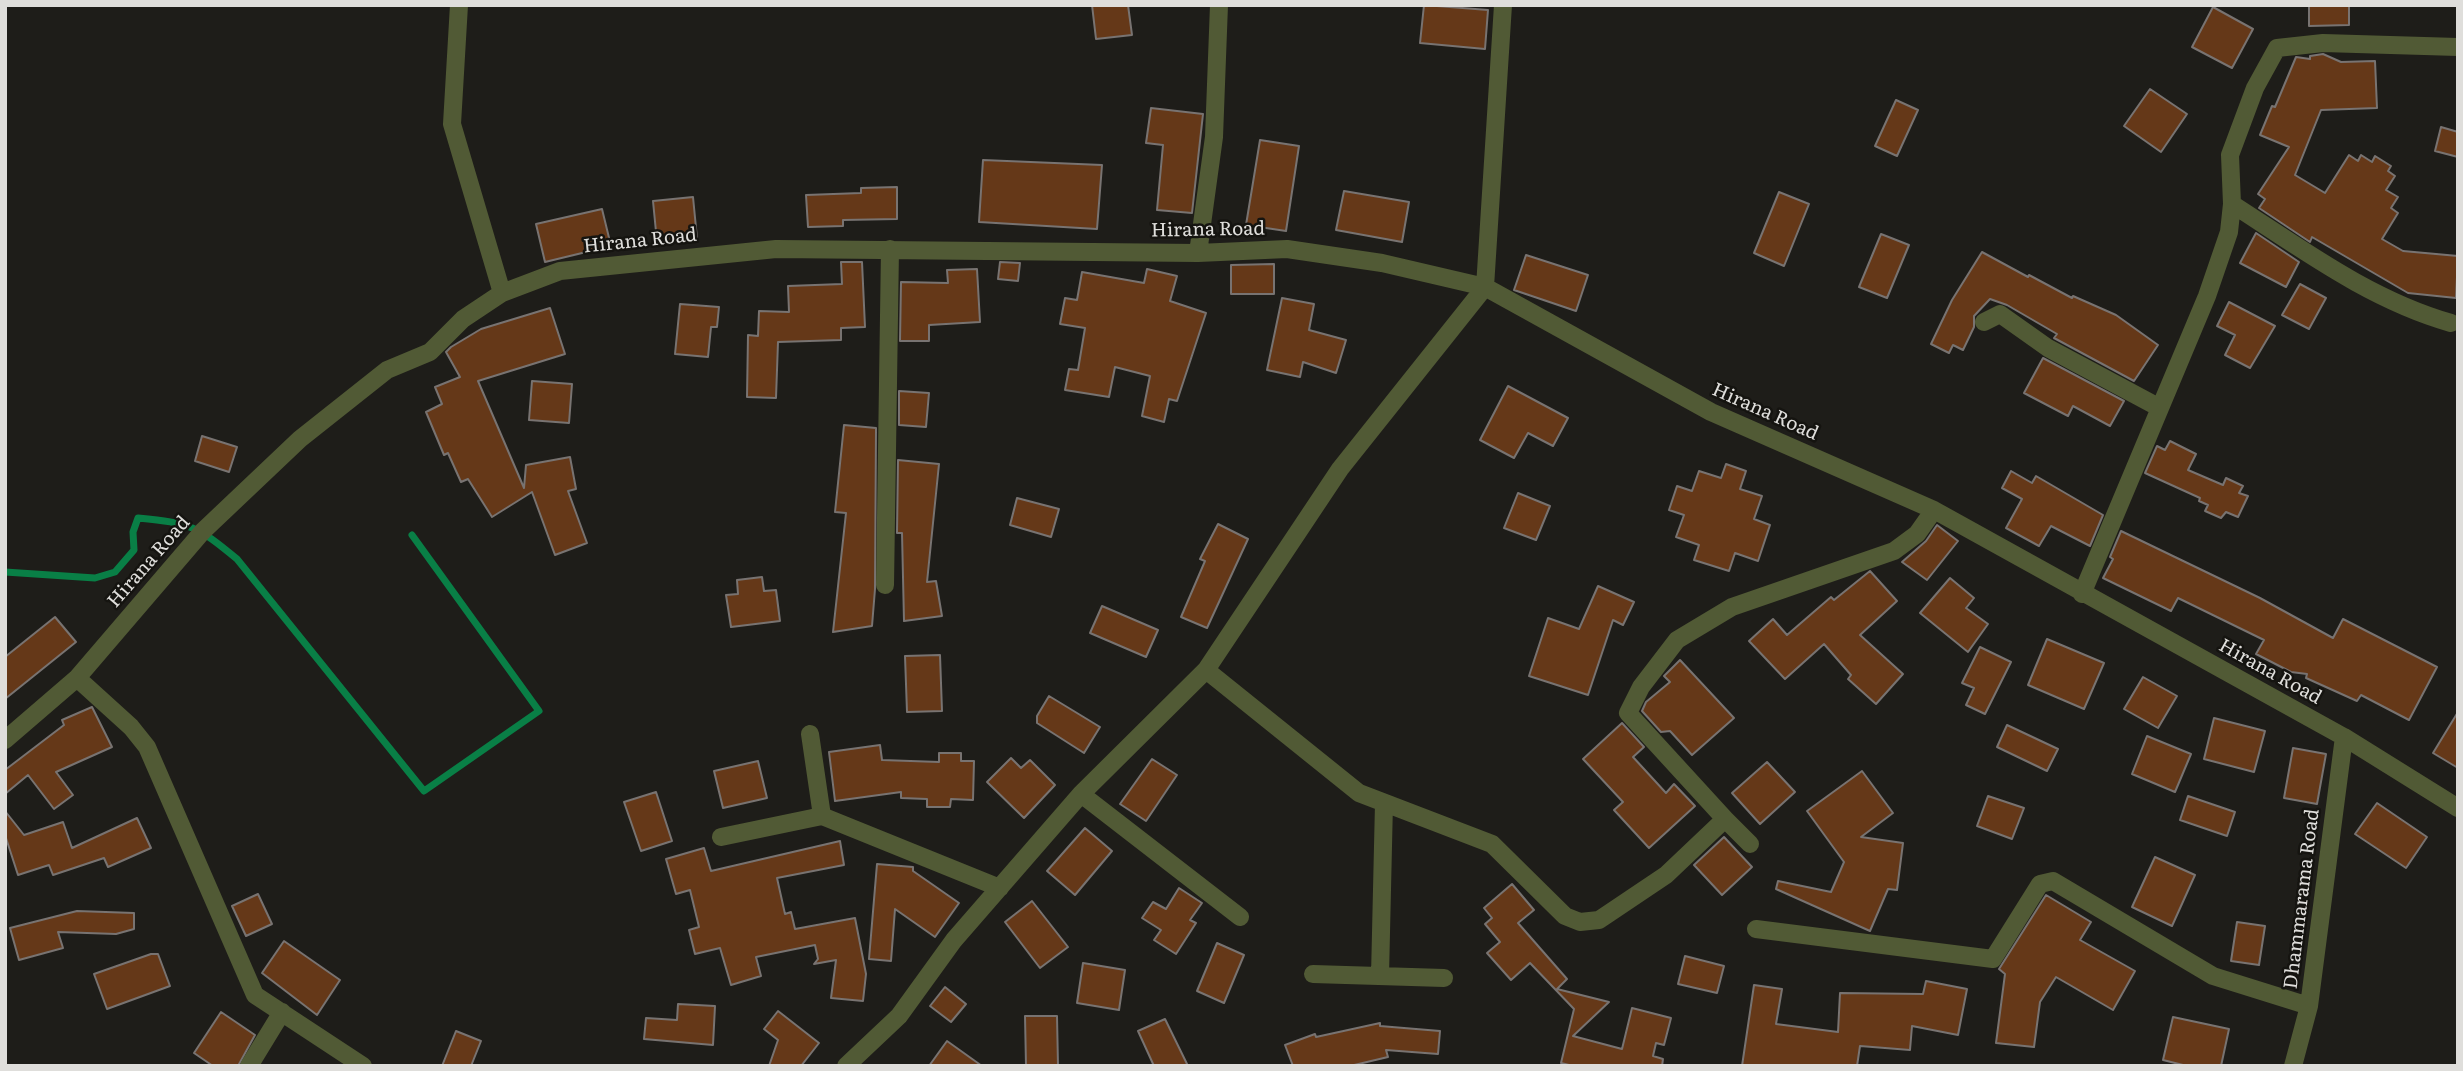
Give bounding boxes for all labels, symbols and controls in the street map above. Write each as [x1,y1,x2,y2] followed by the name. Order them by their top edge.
[1151,218,1265,242] street label: Hirana Road
[582,224,698,258] street label: Hirana Road
[1708,378,1822,446] street label: Hirana Road
[103,511,195,613] street label: Hirana Road
[2215,634,2325,710] street label: Hirana Road
[2280,808,2324,990] street label: Dhammarama Road

